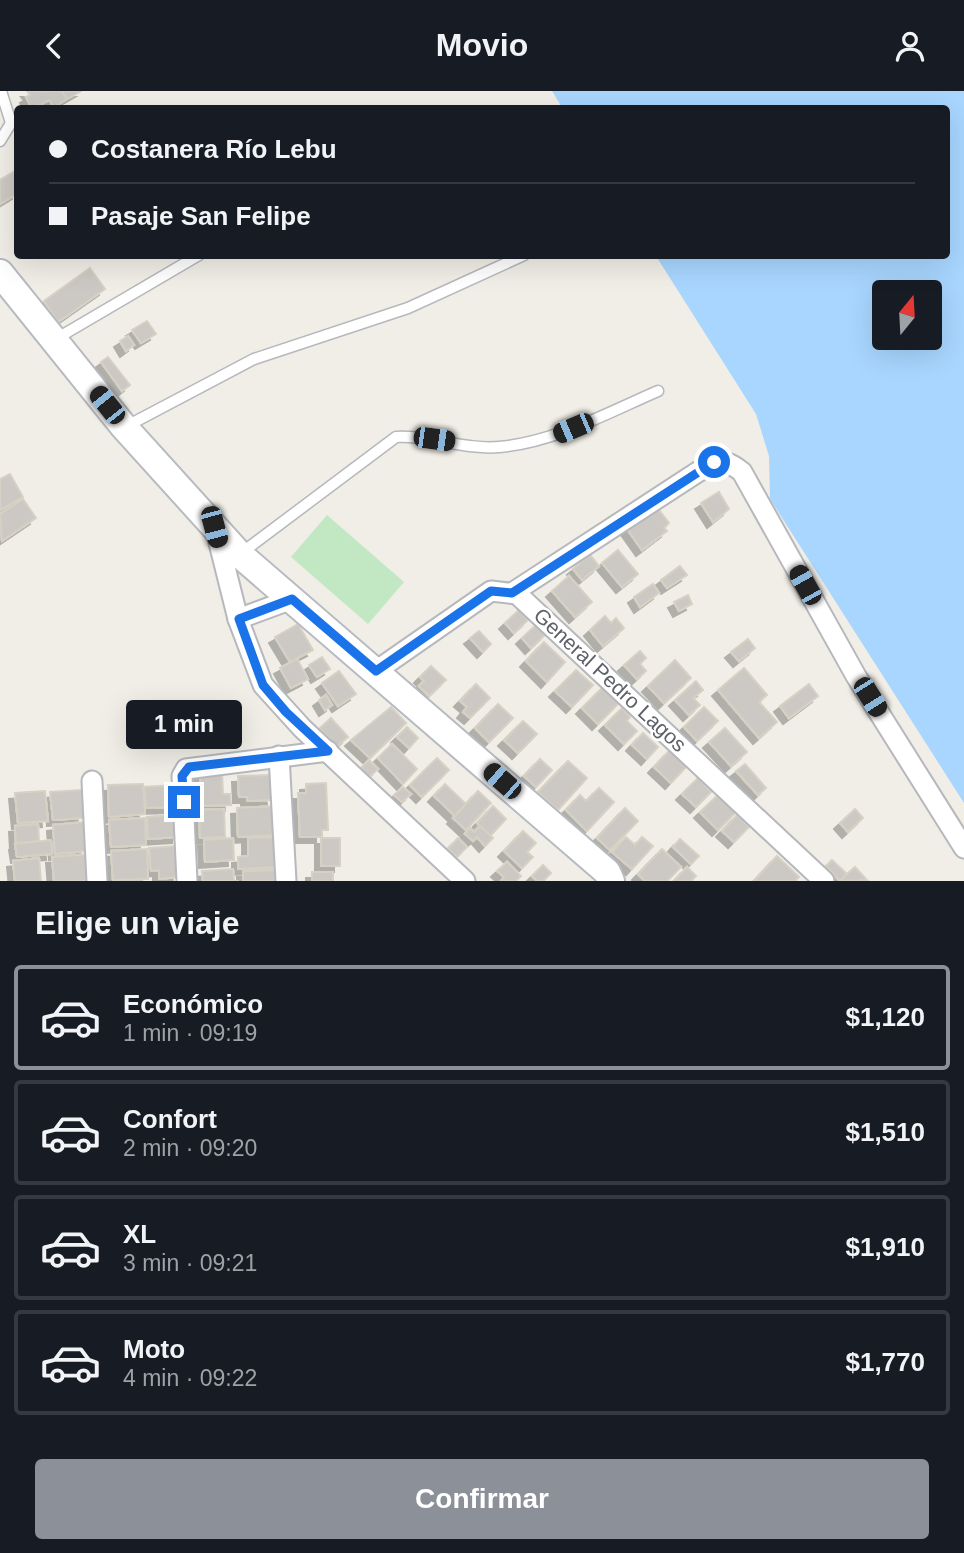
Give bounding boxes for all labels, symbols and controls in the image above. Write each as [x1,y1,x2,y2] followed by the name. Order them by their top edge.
[35,27,73,65] icon: back
[436,27,528,63] text: Movio
[891,27,929,65] icon: person
[91,134,337,164] text: Costanera Río Lebu
[91,201,311,231] text: Pasaje San Felipe
[872,280,942,350] north arrow
[872,280,942,350] map controls
[86,382,129,428] car
[550,410,597,446] car
[412,426,457,452] car
[698,446,730,478] route start
[199,504,230,550] car
[786,562,825,608] car
[529,603,691,756] street label: General Pedro Lagos
[850,674,891,720] car
[126,701,242,749] callout: 1 min
[154,711,214,737] text: 1 min
[480,759,525,803] car
[168,786,200,818] route end
[35,905,240,941] text: Elige un viaje
[39,986,102,1049] icon: car
[123,989,263,1019] text: Económico
[845,1002,925,1032] text: $1,120
[123,1020,257,1046] text: 1 min · 09:19
[39,1101,102,1164] icon: car
[123,1104,217,1134] text: Confort
[845,1117,925,1147] text: $1,510
[123,1135,257,1161] text: 2 min · 09:20
[39,1216,102,1279] icon: car
[123,1219,156,1249] text: XL
[845,1232,925,1262] text: $1,910
[123,1250,257,1276] text: 3 min · 09:21
[39,1331,102,1394] icon: car
[123,1334,185,1364] text: Moto
[845,1347,925,1377] text: $1,770
[123,1365,257,1391] text: 4 min · 09:22
[35,1459,929,1539] button: Confirmar

